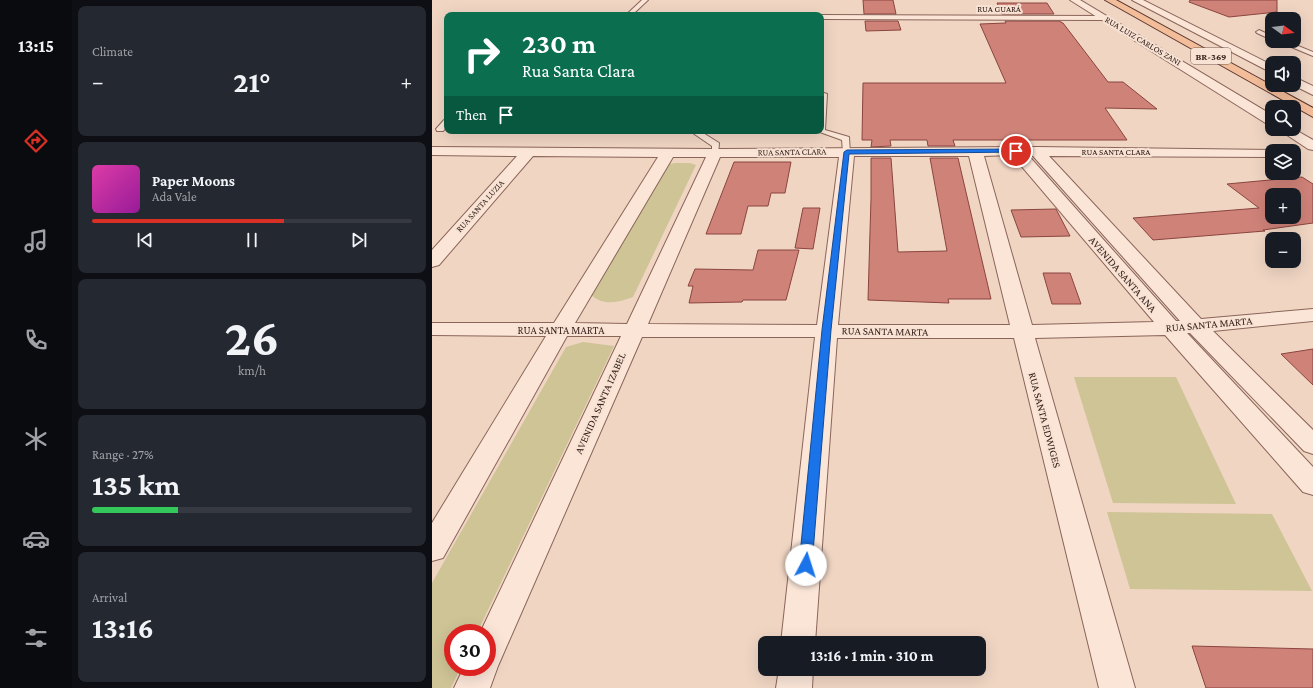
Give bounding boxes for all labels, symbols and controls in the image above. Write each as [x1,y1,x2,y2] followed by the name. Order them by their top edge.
[977,4,1022,14] street label: RUA GUARÁ
[1265,12,1301,48] north arrow
[1265,12,1301,268] map controls
[1103,14,1183,68] street label: RUA LUIZ CARLOS ZANI
[456,28,508,80] icon: right
[522,28,596,59] text: 230 m
[18,36,54,56] text: 13:15
[92,44,133,59] text: Climate
[1191,48,1231,64] road number: BR-369
[1265,56,1301,92] button: sound
[522,61,635,81] text: Rua Santa Clara
[233,65,271,98] text: 21°
[92,69,104,94] text: −
[400,69,412,94] text: +
[1265,100,1301,136] button: search
[495,104,517,126] icon: arrive
[456,107,487,123] text: Then
[22,127,50,155] icon: directions
[999,134,1033,168] pin
[1005,140,1027,162] icon: arrive
[1265,144,1301,180] button: layers
[758,146,827,158] street label: RUA SANTA CLARA
[1082,147,1151,157] street label: RUA SANTA CLARA
[152,173,235,189] text: Paper Moons
[454,177,507,234] street label: RUA SANTA LUZIA
[1265,188,1301,224] button: +
[152,189,197,204] text: Ada Vale
[22,227,50,255] icon: music
[134,229,156,251] icon: previous
[241,229,263,251] icon: pause
[348,229,370,251] icon: next
[1265,232,1301,268] button: −
[1087,234,1160,315] street label: AVENIDA SANTA ANA
[225,308,279,366] text: 26
[1165,314,1254,334] street label: RUA SANTA MARTA
[518,324,605,336] street label: RUA SANTA MARTA
[841,324,929,338] street label: RUA SANTA MARTA
[22,326,50,354] icon: phone
[572,350,628,456] street label: AVENIDA SANTA IZABEL
[238,363,266,378] text: km/h
[1026,371,1064,469] street label: RUA SANTA EDWIGES
[22,425,50,453] icon: climate
[92,447,154,462] text: Range · 27%
[92,468,180,501] text: 135 km
[22,525,50,553] icon: car
[785,544,827,586] position arrow
[92,590,127,605] text: Arrival
[92,611,154,644] text: 13:16
[22,624,50,652] icon: filters
[444,624,496,676] speed limit sign: 30
[811,648,933,664] text: 13:16 · 1 min · 310 m

